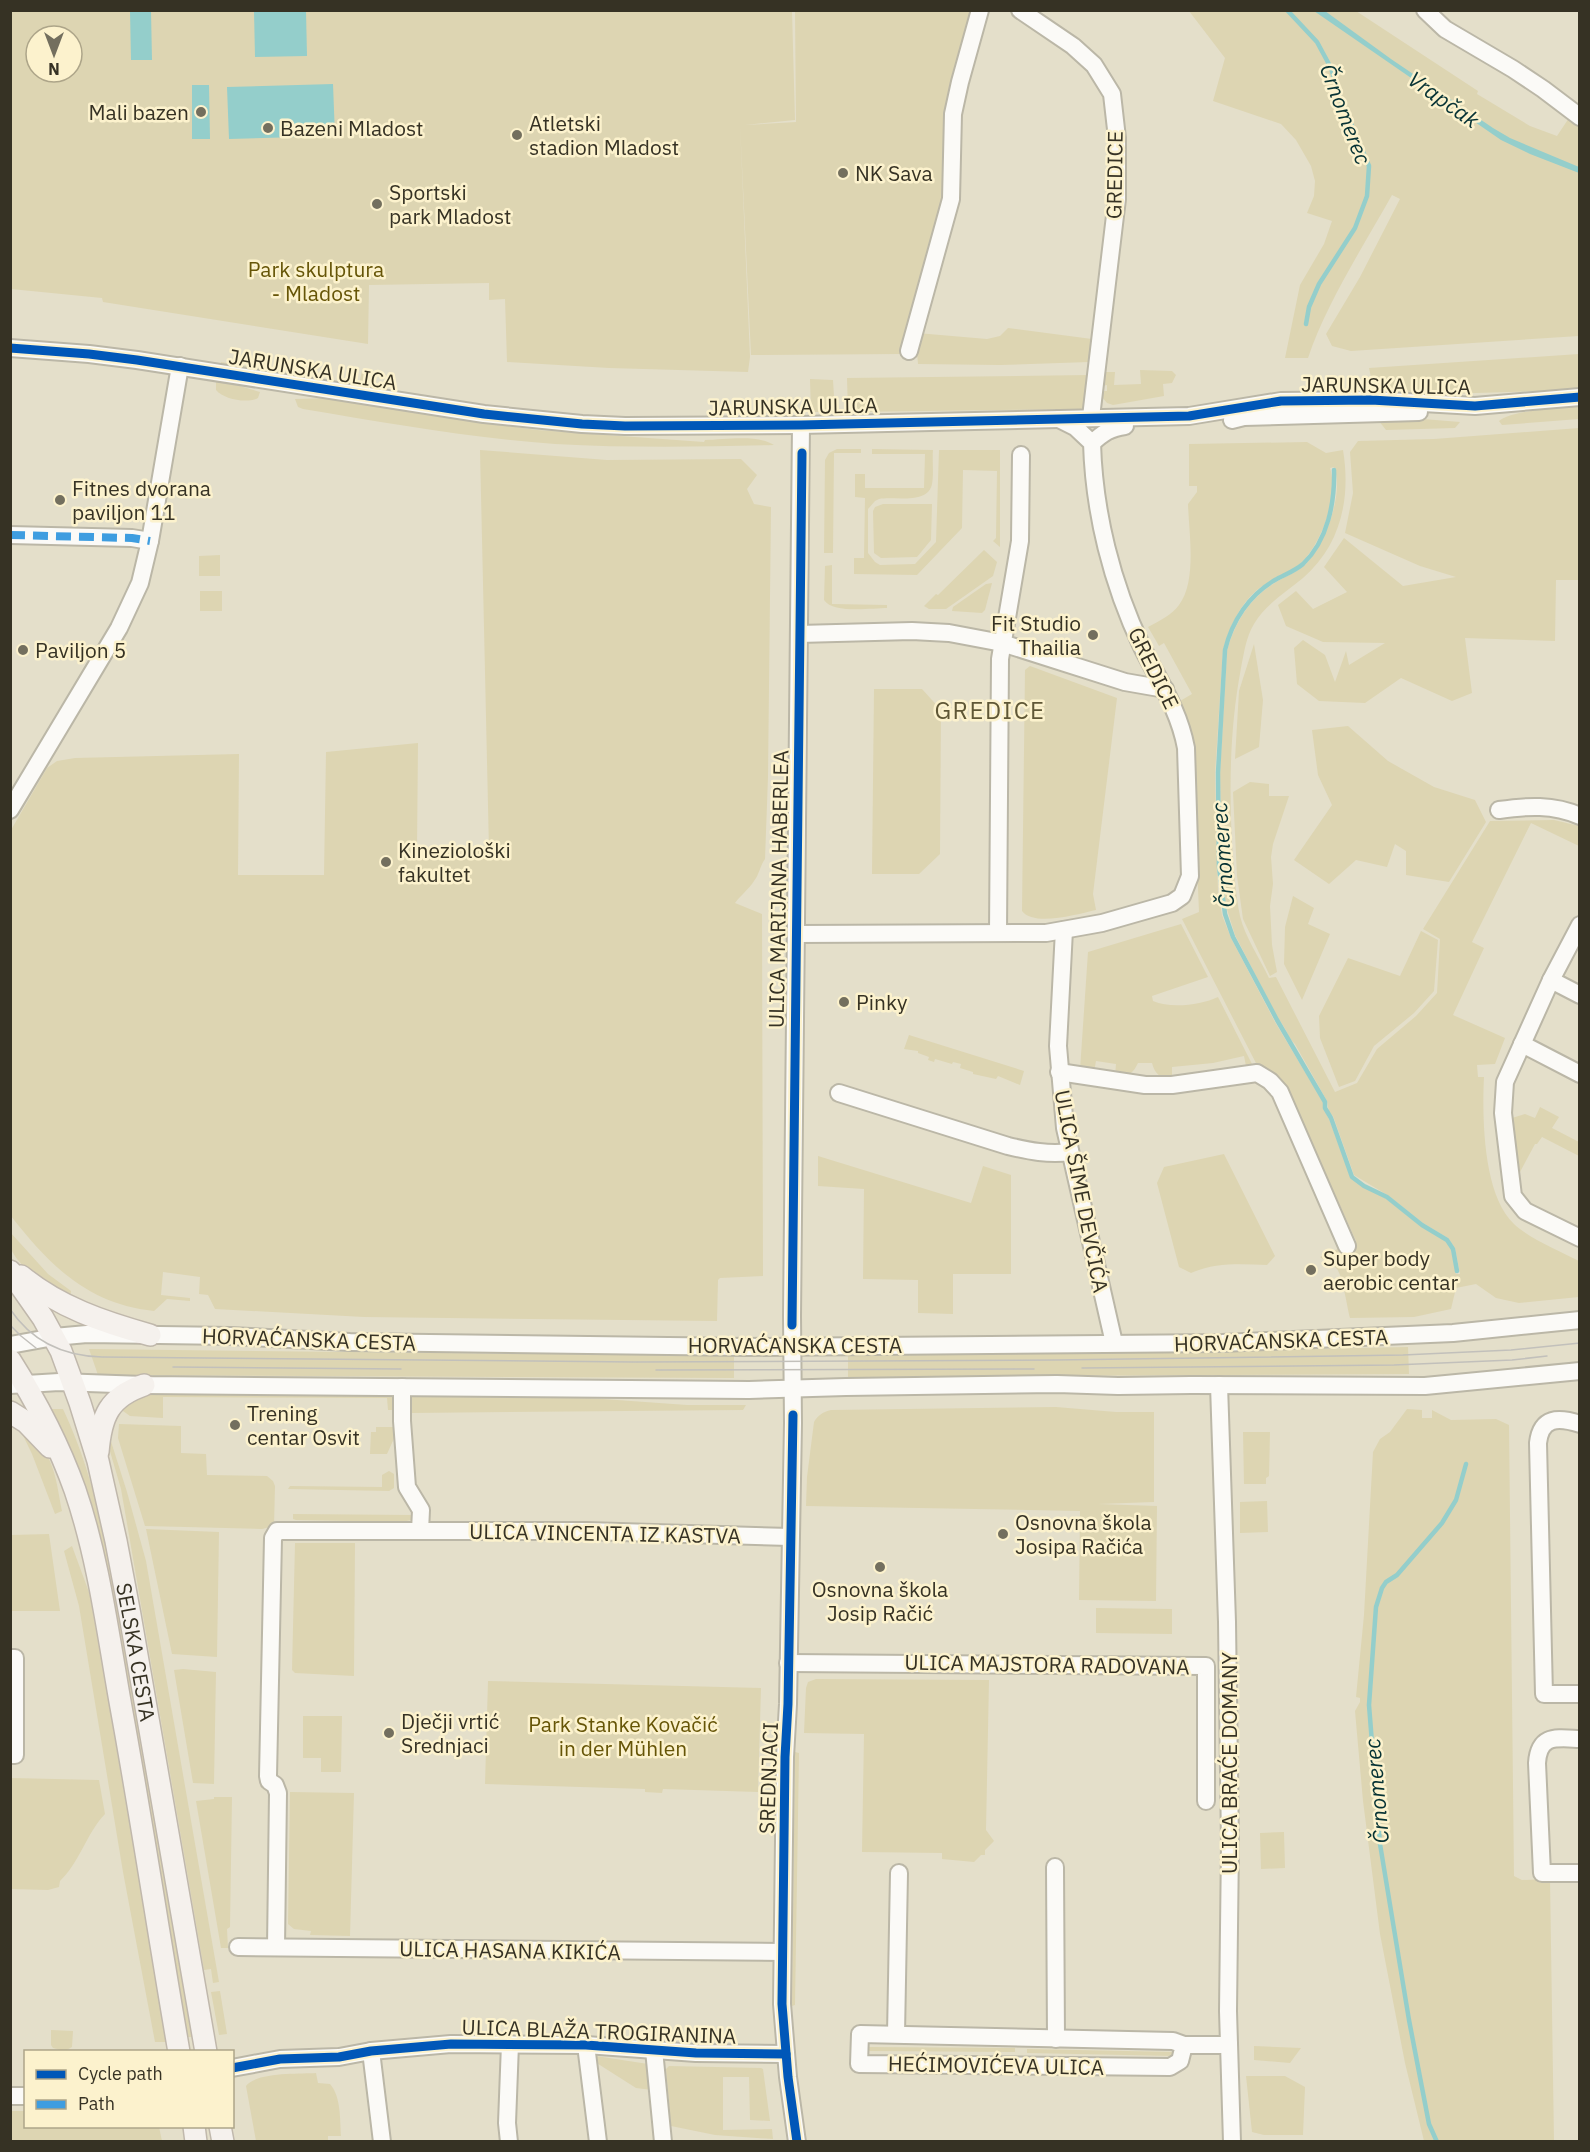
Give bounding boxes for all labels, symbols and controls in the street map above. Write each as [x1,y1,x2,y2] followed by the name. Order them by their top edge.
[24,24,84,84] north arrow
[48,59,60,79] text: N
[1314,60,1379,169] water label: Črnomerec
[1403,64,1486,134] water label: Vrapčak
[88,98,189,126] place label: Mali bazen
[194,105,208,119] marker: Mali bazen
[529,109,679,161] place label: Atletski stadion Mladost
[280,114,424,142] place label: Bazeni Mladost
[261,121,275,135] marker: Bazeni Mladost
[510,128,524,142] marker: Atletski stadion Mladost
[1099,131,1129,219] street label: GREDICE
[855,159,933,187] place label: NK Sava
[836,166,850,180] marker: NK Sava
[389,178,512,230] place label: Sportski park Mladost
[370,197,384,211] marker: Sportski park Mladost
[248,255,384,307] park label: Park skulptura - Mladost
[227,342,399,396] street label: JARUNSKA ULICA
[1301,370,1471,400] street label: JARUNSKA ULICA
[708,391,878,421] street label: JARUNSKA ULICA
[72,474,211,526] place label: Fitnes dvorana paviljon 11
[53,493,67,507] marker: Fitnes dvorana paviljon 11
[991,609,1081,661] place label: Fit Studio Thailia
[1122,622,1186,714] street label: GREDICE
[1086,628,1100,642] marker: Fit Studio Thailia
[35,636,126,664] place label: Paviljon 5
[16,643,30,657] marker: Paviljon 5
[934,694,1046,726] district label: GREDICE
[762,750,794,1028] street label: ULICA MARIJANA HABERLEA
[1204,801,1240,909] water label: Črnomerec
[398,836,511,888] place label: Kineziološki fakultet
[379,855,393,869] marker: Kineziološki fakultet
[856,988,908,1016] place label: Pinky
[837,995,851,1009] marker: Pinky
[1049,1087,1115,1295] street label: ULICA ŠIME DEVČIĆA
[1323,1244,1459,1296] place label: Super body aerobic centar
[1304,1263,1318,1277] marker: Super body aerobic centar
[201,1321,417,1357] street label: HORVAĆANSKA CESTA
[1173,1322,1389,1358] street label: HORVAĆANSKA CESTA
[688,1331,902,1359] street label: HORVAĆANSKA CESTA
[247,1399,360,1451] place label: Trening centar Osvit
[228,1418,242,1432] marker: Trening centar Osvit
[1015,1508,1152,1560] place label: Osnovna škola Josipa Račića
[469,1517,741,1549] street label: ULICA VINCENTA IZ KASTVA
[996,1527,1010,1541] marker: Osnovna škola Josipa Račića
[873,1560,887,1574] marker: Osnovna škola Josip Račić
[812,1575,948,1627] place label: Osnovna škola Josip Račić
[110,1580,162,1724] street label: SELSKA CESTA
[904,1648,1190,1680] street label: ULICA MAJSTORA RADOVANA
[1215,1651,1243,1874] street label: ULICA BRAĆE DOMANY
[401,1707,499,1759] place label: Dječji vrtić Srednjaci
[528,1710,718,1762] park label: Park Stanke Kovačić in der Mühlen
[752,1722,784,1834] street label: SREDNJACI
[382,1726,396,1740] marker: Dječji vrtić Srednjaci
[1357,1737,1395,1845] water label: Črnomerec
[399,1934,621,1966] street label: ULICA HASANA KIKIĆA
[461,2012,737,2050] street label: ULICA BLAŽA TROGIRANINA
[888,2049,1104,2081] street label: HEĆIMOVIĆEVA ULICA
[24,2050,234,2128] legend
[78,2062,163,2085] text: Cycle path
[78,2092,115,2115] text: Path

